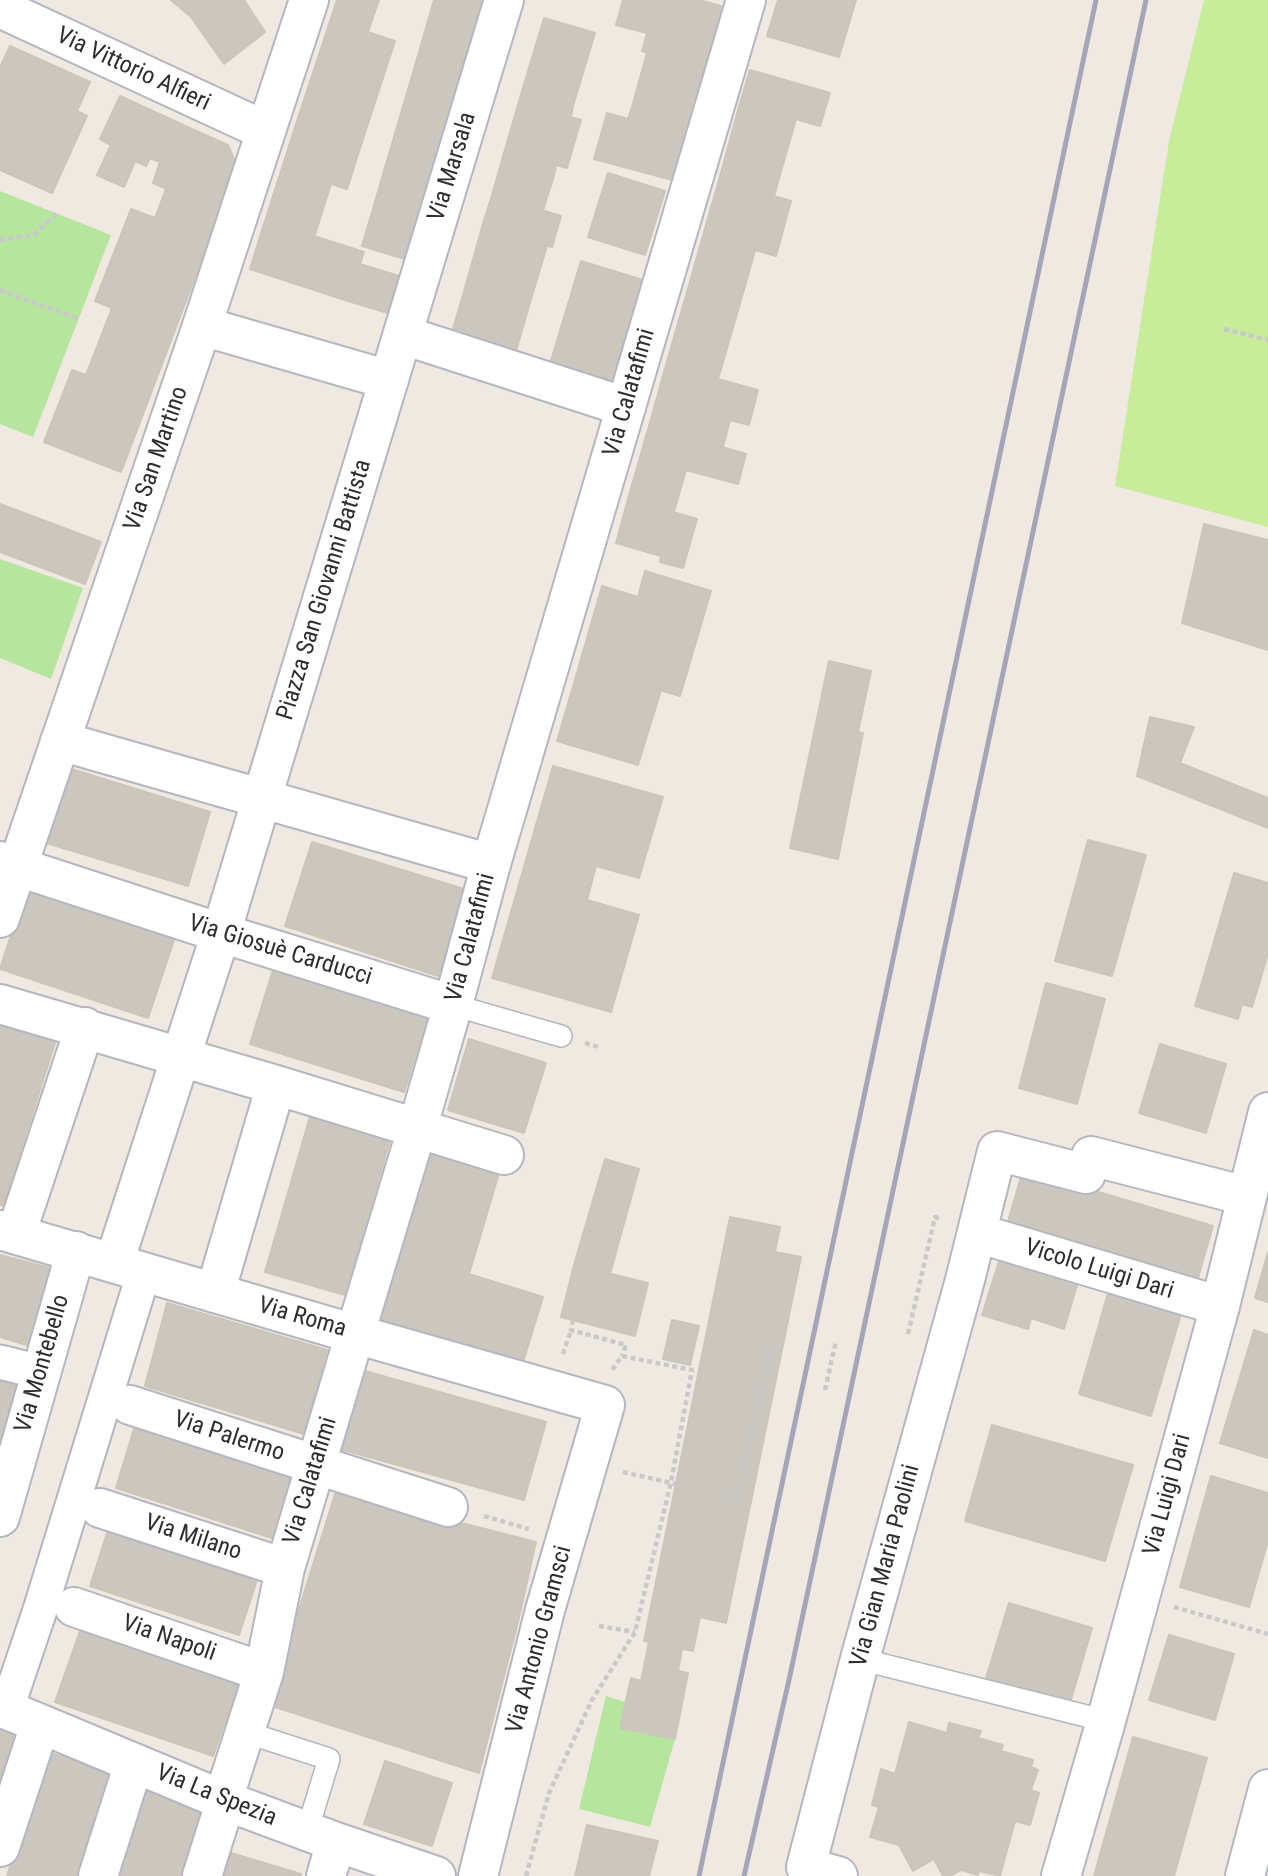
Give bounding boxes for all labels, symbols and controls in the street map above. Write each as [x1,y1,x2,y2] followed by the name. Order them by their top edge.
[51,22,215,118] street label: Via Vittorio Alfieri
[423,109,483,225] street label: Via Marsala
[598,326,662,460] street label: Via Calatafimi
[119,383,195,535] street label: Via San Martino
[272,456,378,724] street label: Piazza San Giovanni Battista
[440,871,502,1005] street label: Via Calatafimi
[185,909,375,993] street label: Via Giosuè Carducci
[1021,1234,1177,1306] street label: Vicolo Luigi Dari
[10,1292,76,1436] street label: Via Montebello
[255,1292,349,1344] street label: Via Roma
[170,1406,288,1468] street label: Via Palermo
[278,1414,344,1548] street label: Via Calatafimi
[1138,1431,1198,1559] street label: Via Luigi Dari
[845,1462,927,1670] street label: Via Gian Maria Paolini
[141,1509,245,1567] street label: Via Milano
[501,1543,579,1737] street label: Via Antonio Gramsci
[118,1610,220,1668] street label: Via Napoli
[152,1759,280,1833] street label: Via La Spezia

